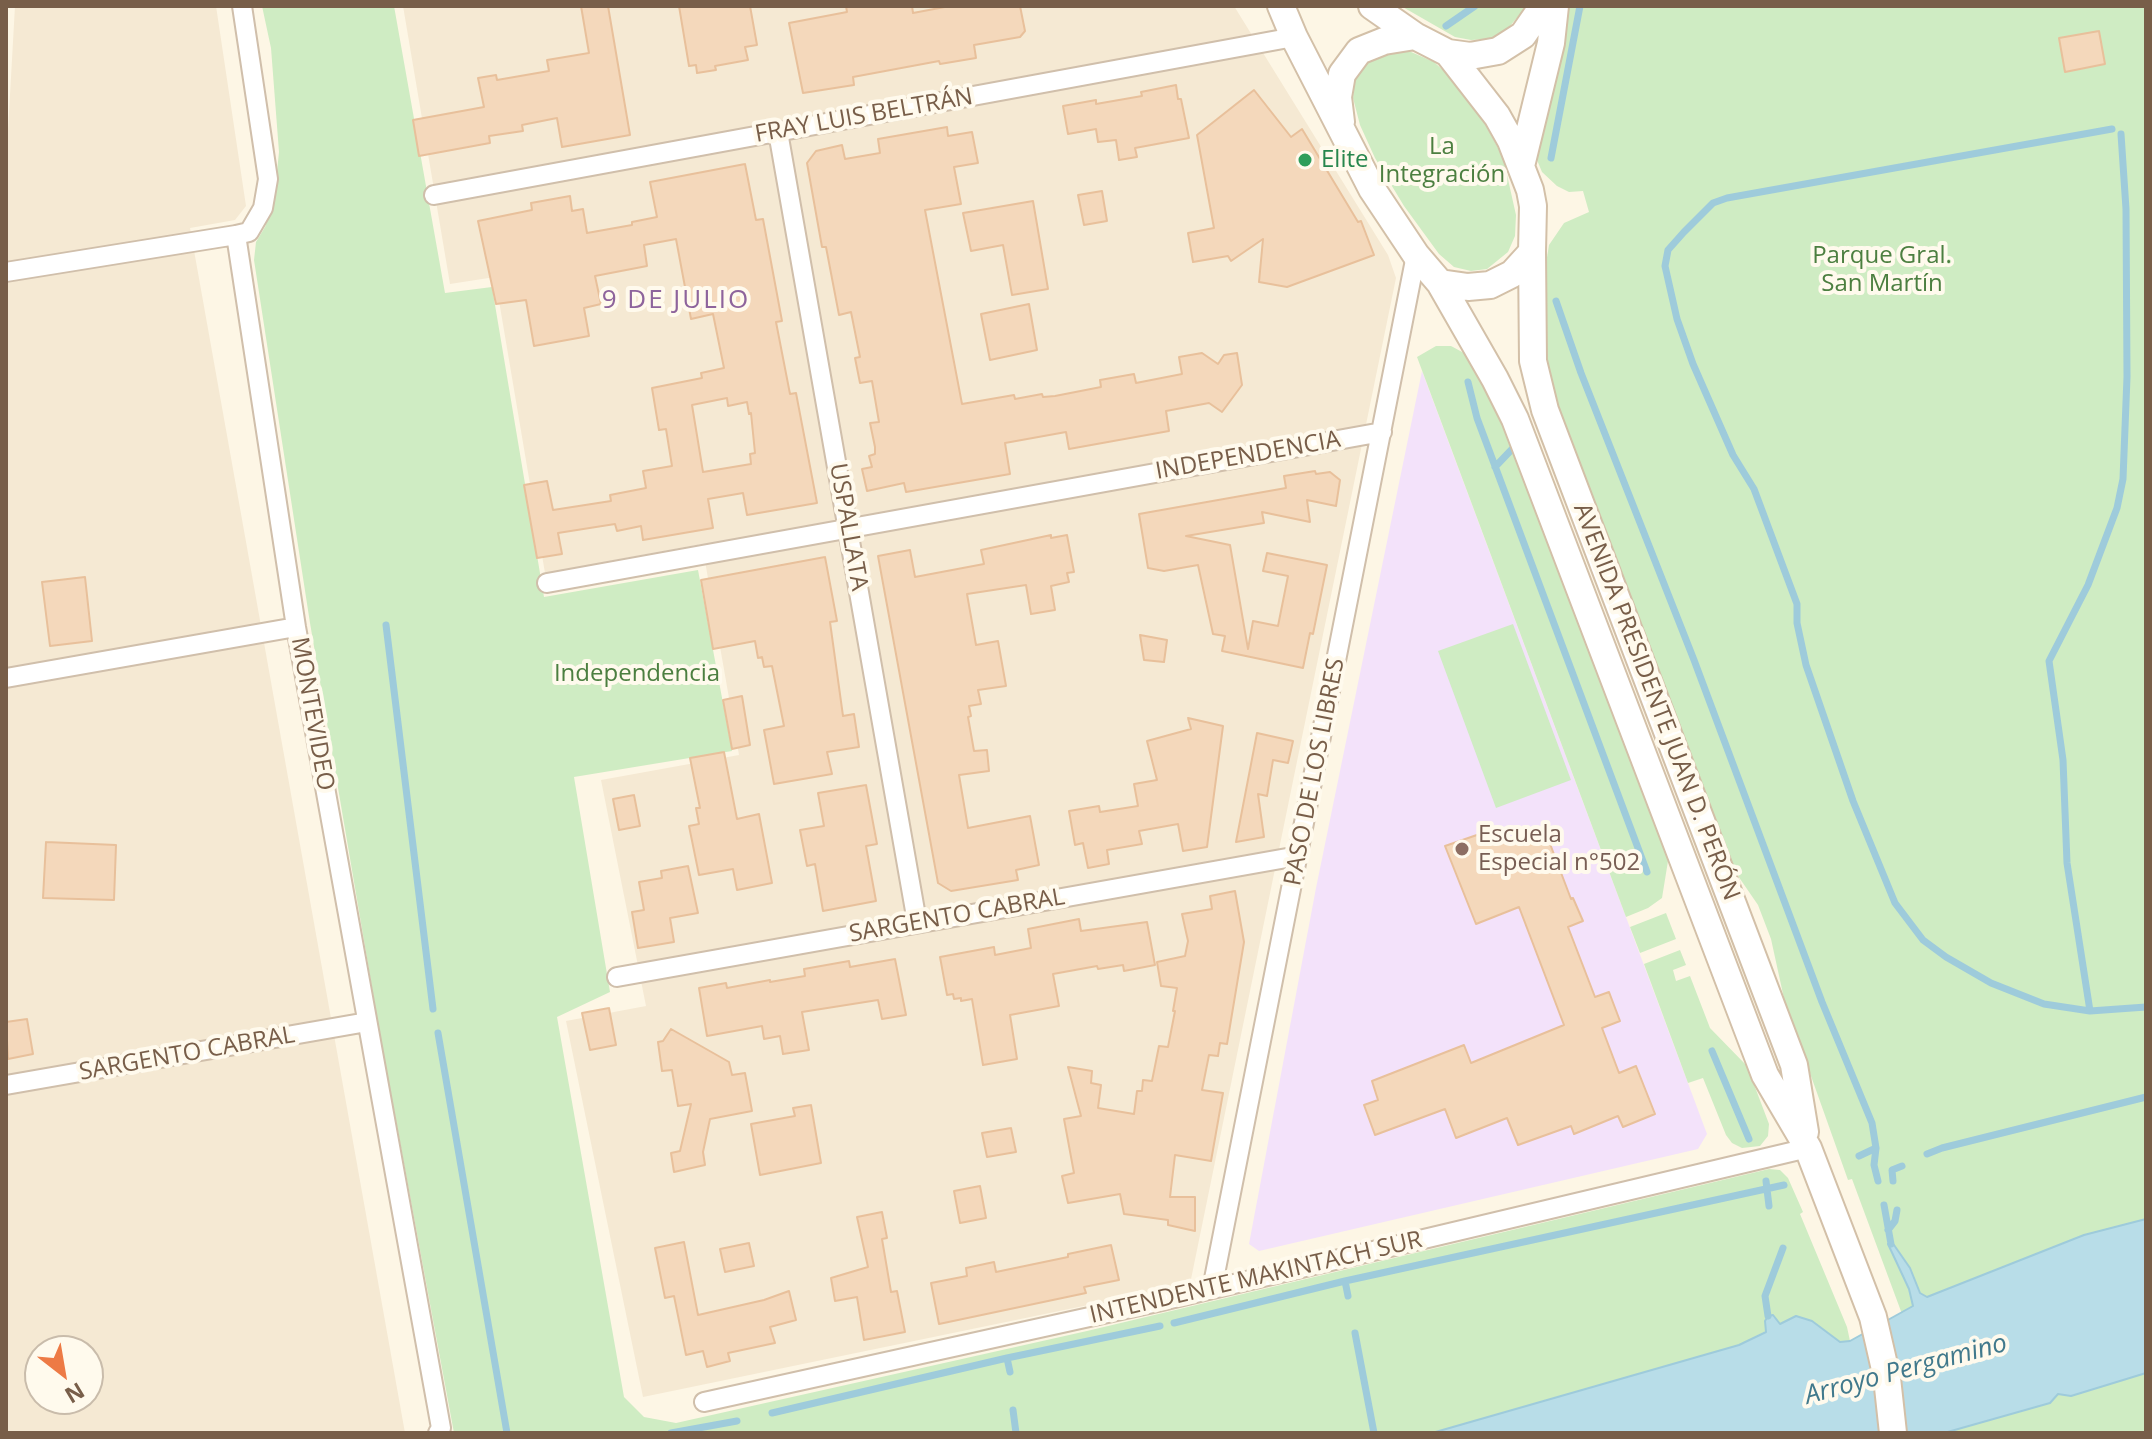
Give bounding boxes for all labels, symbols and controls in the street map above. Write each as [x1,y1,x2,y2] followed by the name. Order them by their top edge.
[753,83,975,149] street label: FRAY LUIS BELTRÁN
[1379,133,1505,189] park label: La Integración
[1321,146,1368,174] place label: Elite
[1296,151,1314,169] marker: Elite
[1812,242,1952,298] park label: Parque Gral. San Martín
[602,285,750,317] district label: 9 DE JULIO
[1153,426,1343,486] street label: INDEPENDENCIA
[823,461,873,593] street label: USPALLATA
[1567,499,1745,905] street label: AVENIDA PRESIDENTE JUAN D. PERÓN
[284,635,340,793] street label: MONTEVIDEO
[1279,656,1351,888] street label: PASO DE LOS LIBRES
[554,660,720,688] park label: Independencia
[1478,821,1640,877] place label: Escuela Especial n°502
[1453,840,1471,858] marker: Escuela Especial n°502
[847,883,1067,949] street label: SARGENTO CABRAL
[77,1021,297,1087] street label: SARGENTO CABRAL
[1087,1226,1425,1330] street label: INTENDENTE MAKINTACH SUR
[1801,1328,2011,1412] water label: Arroyo Pergamino
[24,1335,104,1415] north arrow
[60,1376,91,1411] text: N

